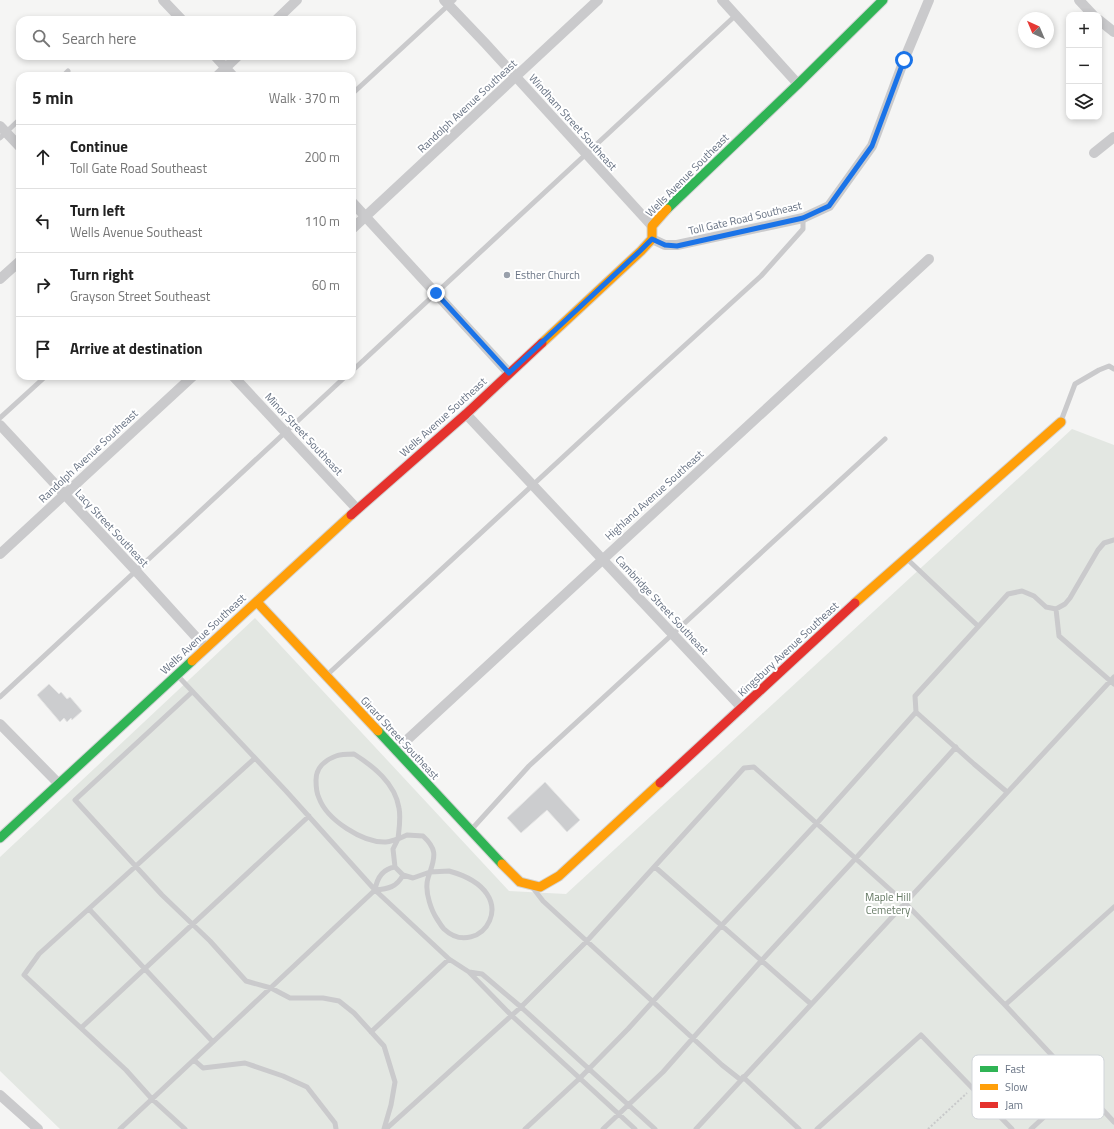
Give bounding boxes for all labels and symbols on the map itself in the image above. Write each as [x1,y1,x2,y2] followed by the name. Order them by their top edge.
[1018,12,1054,48] north arrow
[895,51,913,69] route start
[414,55,520,156] street label: Randolph Avenue Southeast
[525,70,621,174] street label: Windham Street Southeast
[642,130,732,220] street label: Wells Avenue Southeast
[687,197,803,239] street label: Toll Gate Road Southeast
[515,267,580,283] place label: Esther Church
[502,270,512,280] marker: Esther Church
[427,284,445,302] route end
[396,374,490,460] street label: Wells Avenue Southeast
[261,389,347,479] street label: Minor Street Southeast
[35,405,141,506] street label: Randolph Avenue Southeast
[601,446,707,544] street label: Highland Avenue Southeast
[72,485,153,571] street label: Lacy Street Southeast
[612,552,712,658] street label: Cambridge Street Southeast
[157,590,249,678] street label: Wells Avenue Southeast
[734,598,842,700] street label: Kingsbury Avenue Southeast
[357,693,443,783] street label: Girard Street Southeast
[865,889,911,918] park label: Maple Hill Cemetery
[972,1055,1104,1119] legend
[1005,1061,1025,1077] text: Fast
[1005,1079,1028,1095] text: Slow
[1005,1097,1023,1113] text: Jam

